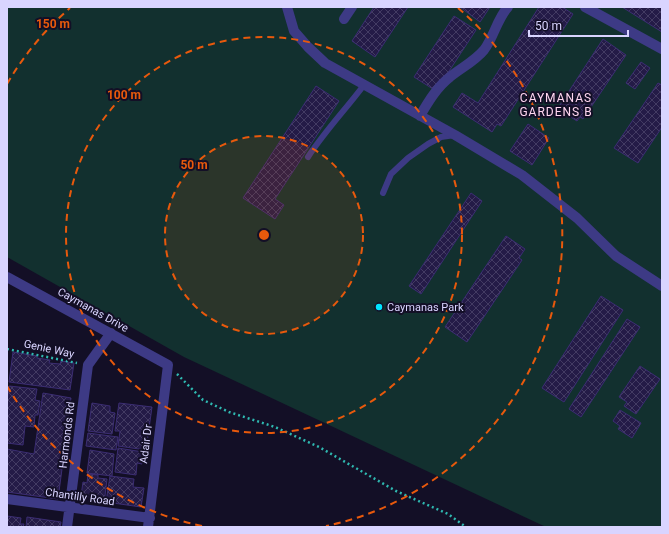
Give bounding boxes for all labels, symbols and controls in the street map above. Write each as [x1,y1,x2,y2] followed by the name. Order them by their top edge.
[529,12,628,38] scale bar
[36,17,70,31] text: 150 m
[535,19,562,33] text: 50 m
[107,88,141,102] text: 100 m
[519,91,593,119] district label: CAYMANAS GARDENS B
[180,158,208,172] text: 50 m
[257,228,271,242] centre of rings
[55,285,131,335] street label: Caymanas Drive
[387,301,464,314] place label: Caymanas Park
[374,302,384,312] marker: Caymanas Park
[23,337,76,361] street label: Genie Way
[56,401,78,469] street label: Harmonds Rd
[137,423,155,464] street label: Adair Dr
[44,486,116,508] street label: Chantilly Road

